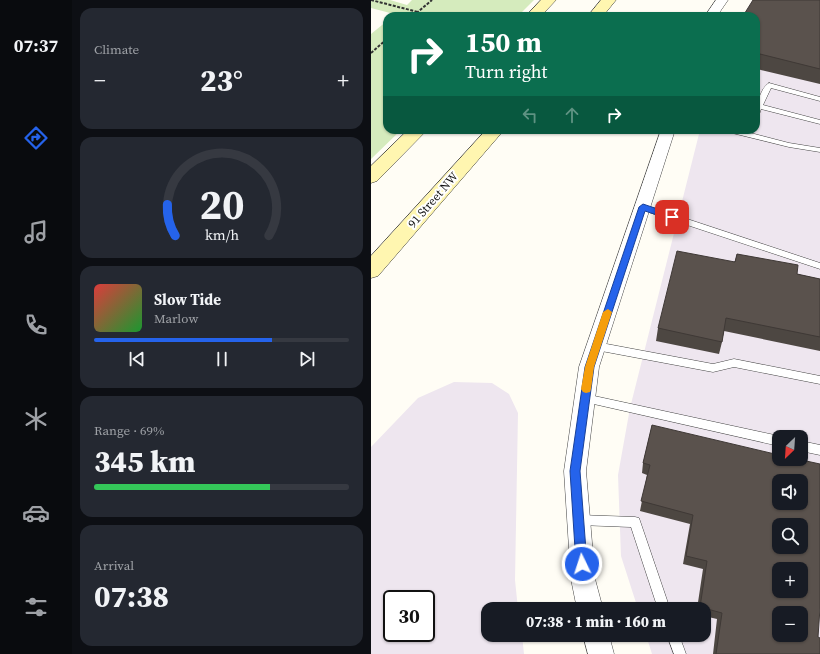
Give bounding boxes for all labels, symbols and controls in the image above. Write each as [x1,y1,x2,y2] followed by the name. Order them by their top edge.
[465,23,542,61] text: 150 m
[399,28,451,80] icon: right
[14,33,58,58] text: 07:37
[94,41,139,58] text: Climate
[465,59,547,84] text: Turn right
[200,60,243,101] text: 23°
[94,65,106,95] text: −
[337,65,349,95] text: +
[519,104,541,126] icon: left
[561,104,583,126] icon: ahead
[603,104,625,126] icon: right
[22,124,50,152] icon: directions
[404,168,462,231] street label: 91 Street NW
[199,176,244,233] text: 20
[655,200,689,234] pin
[661,206,683,228] icon: arrive
[22,218,50,246] icon: music
[205,224,239,244] text: km/h
[154,289,221,310] text: Slow Tide
[154,310,198,327] text: Marlow
[22,311,50,339] icon: phone
[126,348,148,370] icon: previous
[211,348,233,370] icon: pause
[296,348,318,370] icon: next
[22,405,50,433] icon: climate
[94,422,165,439] text: Range · 69%
[772,430,808,466] north arrow
[772,430,808,642] map controls
[94,441,195,482] text: 345 km
[772,474,808,510] button: sound
[22,499,50,527] icon: car
[772,518,808,554] button: search
[561,543,603,585] position arrow
[94,557,134,574] text: Arrival
[772,562,808,598] button: +
[94,576,169,617] text: 07:38
[383,590,435,642] speed limit sign: 30
[22,593,50,621] icon: filters
[772,606,808,642] button: −
[526,611,666,632] text: 07:38 · 1 min · 160 m

